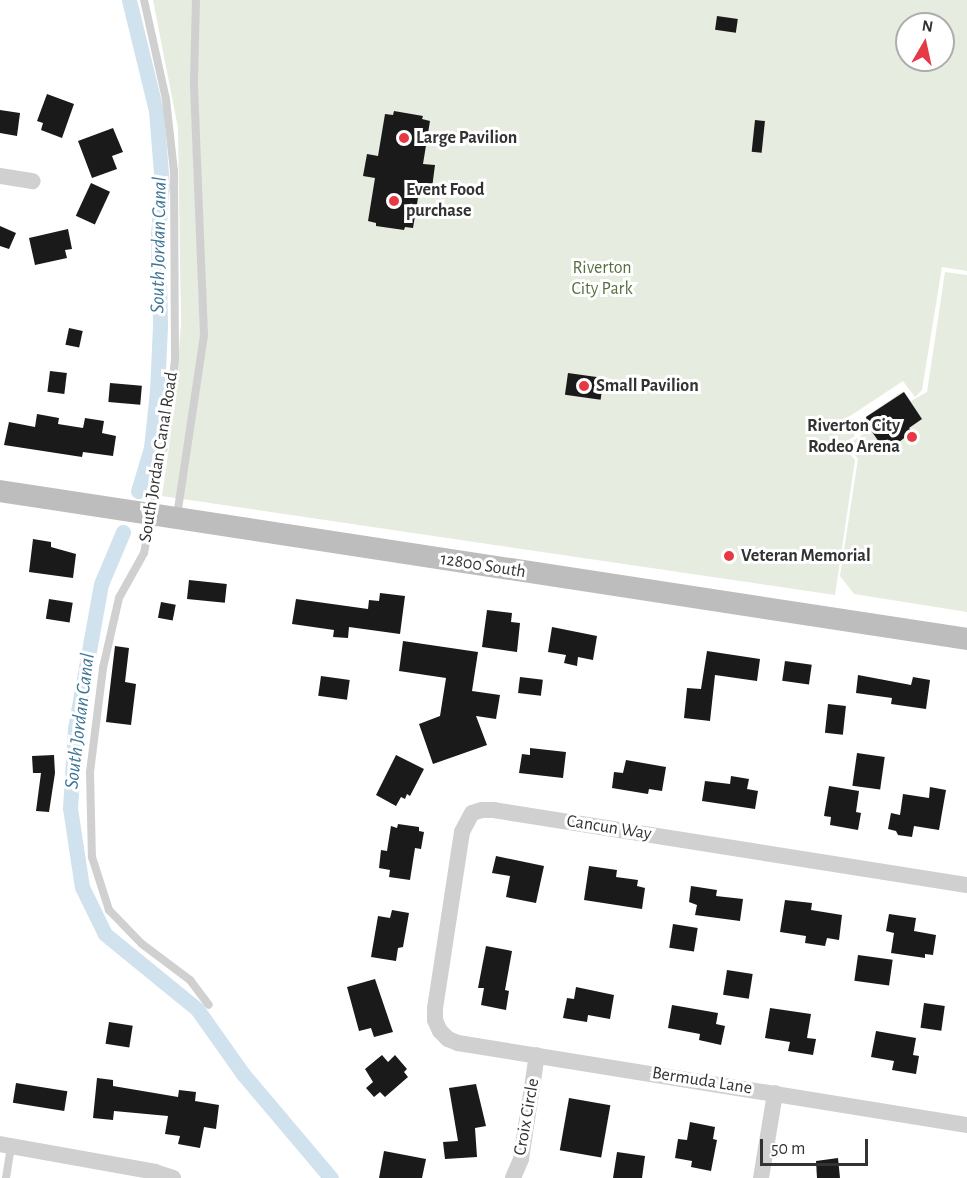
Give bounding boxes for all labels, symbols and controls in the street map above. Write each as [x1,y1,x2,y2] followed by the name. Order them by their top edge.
[895,12,955,72] north arrow
[921,17,934,35] text: N
[416,127,517,149] place label: Large Pavilion
[397,131,411,145] marker: Large Pavilion
[146,176,172,314] water label: South Jordan Canal
[406,180,484,222] place label: Event Food purchase
[387,194,401,208] marker: Event Food purchase
[571,258,633,300] park label: Riverton City Park
[135,370,183,544] street label: South Jordan Canal Road
[596,375,699,397] place label: Small Pavilion
[577,379,591,393] marker: Small Pavilion
[807,416,900,458] place label: Riverton City Rodeo Arena
[905,430,919,444] marker: Riverton City Rodeo Arena
[741,545,871,567] place label: Veteran Memorial
[439,549,527,583] street label: 12800 South
[722,549,736,563] marker: Veteran Memorial
[60,652,100,790] water label: South Jordan Canal
[565,811,653,845] street label: Cancun Way
[650,1062,754,1100] street label: Bermuda Lane
[510,1077,544,1157] street label: Croix Circle
[763,1127,871,1165] scale bar
[771,1140,805,1158] text: 50 m

